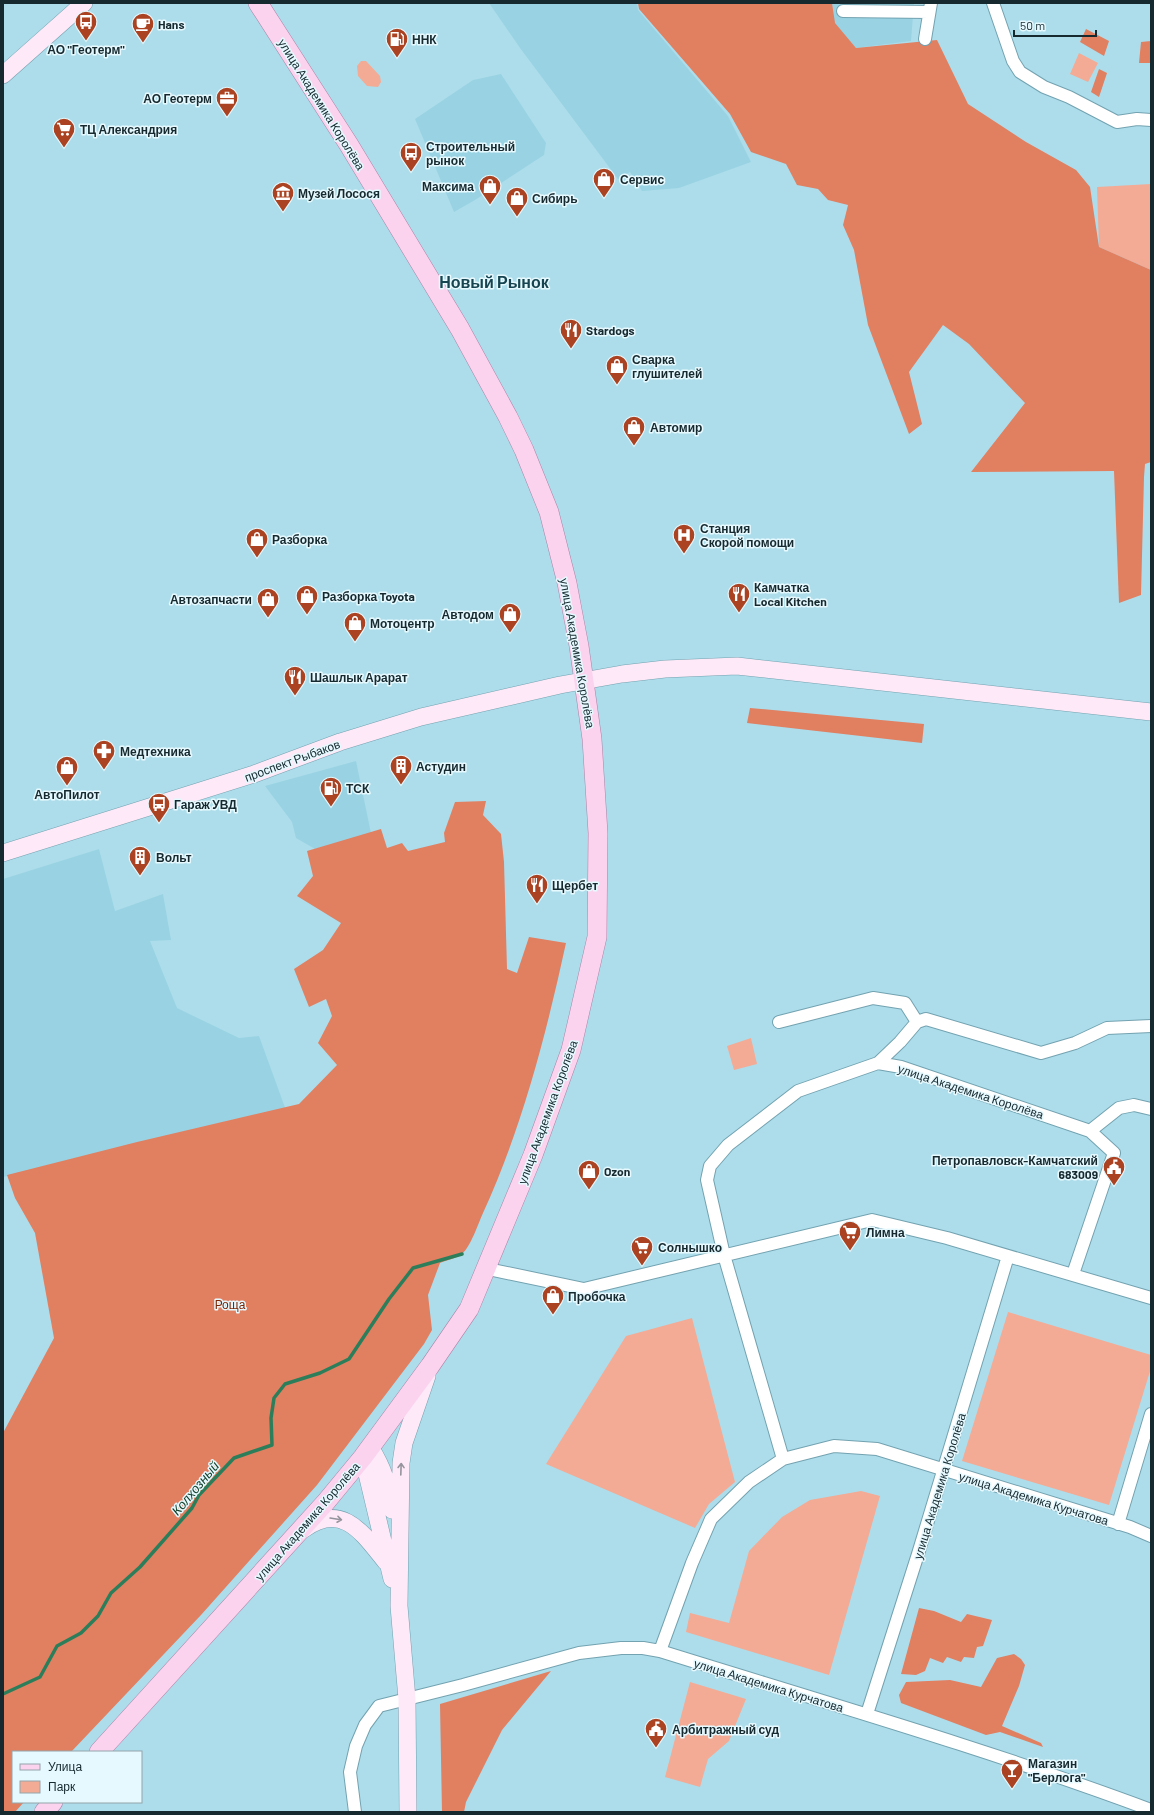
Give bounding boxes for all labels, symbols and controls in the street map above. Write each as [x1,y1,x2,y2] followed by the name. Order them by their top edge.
[73,9,99,42] bus stop icon: АО "Геотерм"
[130,11,156,44] cafe icon: Hans
[1014,12,1096,38] scale bar
[158,17,184,31] place label: Hans
[1020,18,1045,32] text: 50 m
[384,26,410,59] fuel station icon: ННК
[412,32,437,46] place label: ННК
[275,36,368,173] street label: улица Академика Королёва
[47,42,125,57] place label: АО "Геотерм"
[214,85,240,118] office icon: АО Геотерм
[143,91,212,106] place label: АО Геотерм
[51,116,77,149] supermarket icon: ТЦ Александрия
[80,122,177,137] place label: ТЦ Александрия
[426,139,515,168] place label: Строительный рынок
[398,140,424,173] bus stop icon: Строительный рынок
[591,166,617,199] shop icon: Сервис
[620,172,664,187] place label: Сервис
[477,173,503,206] shop icon: Максима
[422,179,474,193] place label: Максима
[270,180,296,213] museum icon: Музей Лосося
[504,185,530,218] shop icon: Сибирь
[298,186,380,201] place label: Музей Лосося
[532,191,578,206] place label: Сибирь
[439,272,550,291] district label: Новый Рынок
[558,317,584,350] restaurant icon: Stardogs
[586,323,635,337] place label: Stardogs
[632,352,702,381] place label: Сварка глушителей
[604,353,630,386] shop icon: Сварка глушителей
[621,414,647,447] shop icon: Автомир
[650,420,702,435] place label: Автомир
[700,521,794,550] place label: Станция Скорой помощи
[671,522,697,555] hospital icon: Станция Скорой помощи
[244,526,270,559] shop icon: Разборка
[272,532,327,547] place label: Разборка
[557,577,598,730] street label: улица Академика Королёва
[754,580,827,608] place label: Камчатка Local Kitchen
[726,581,752,614] restaurant icon: Камчатка Local Kitchen
[294,583,320,616] shop icon: Разборка Toyota
[255,586,281,619] shop icon: Автозапчасти
[322,589,415,604] place label: Разборка Toyota
[170,592,252,606] place label: Автозапчасти
[497,601,523,634] shop icon: Автодом
[442,607,494,622] place label: Автодом
[342,610,368,643] shop icon: Мотоцентр
[370,616,435,631] place label: Мотоцентр
[282,664,308,697] restaurant icon: Шашлык Арарат
[310,670,408,685] place label: Шашлык Арарат
[242,736,342,785] street label: проспект Рыбаков
[91,738,117,771] pharmacy icon: Медтехника
[120,744,191,759] place label: Медтехника
[388,753,414,786] building icon: Астудин
[54,754,80,787] shop icon: АвтоПилот
[416,759,466,774] place label: Астудин
[318,775,344,808] fuel station icon: ТСК
[346,781,370,795] place label: ТСК
[34,787,100,801] place label: АвтоПилот
[146,791,172,824] bus stop icon: Гараж УВД
[174,797,237,812] place label: Гараж УВД
[127,844,153,877] building icon: Вольт
[156,850,192,864] place label: Вольт
[524,872,550,905] restaurant icon: Щербет
[552,878,598,893] place label: Щербет
[514,1038,581,1186] street label: улица Академика Королёва
[896,1061,1046,1122] street label: улица Академика Королёва
[932,1153,1098,1181] place label: Петропавловск-Камчатский 683009
[1101,1154,1127,1187] public building icon: Петропавловск-Камчатский 683009
[576,1158,602,1191] shop icon: Ozon
[604,1164,630,1178] place label: Ozon
[837,1219,863,1252] supermarket icon: Лимна
[866,1225,905,1239] place label: Лимна
[629,1234,655,1267] supermarket icon: Солнышко
[658,1240,722,1254] place label: Солнышко
[540,1283,566,1316] shop icon: Пробочка
[568,1289,626,1304] place label: Пробочка
[215,1297,246,1312] park label: Роща
[910,1411,969,1561] street label: улица Академика Королёва
[168,1458,222,1518] water label: Колхозный
[252,1459,363,1584] street label: улица Академика Королёва
[397,1463,405,1476] one-way arrow
[957,1469,1111,1529] street label: улица Академика Курчатова
[329,1515,342,1523] one-way arrow
[692,1656,846,1716] street label: улица Академика Курчатова
[643,1716,669,1749] public building icon: Арбитражный суд
[672,1722,779,1737] place label: Арбитражный суд
[12,1751,142,1803] legend
[1028,1756,1086,1785] place label: Магазин "Берлога"
[999,1757,1025,1790] bar icon: Магазин "Берлога"
[48,1759,82,1774] text: Улица
[48,1779,76,1794] text: Парк

